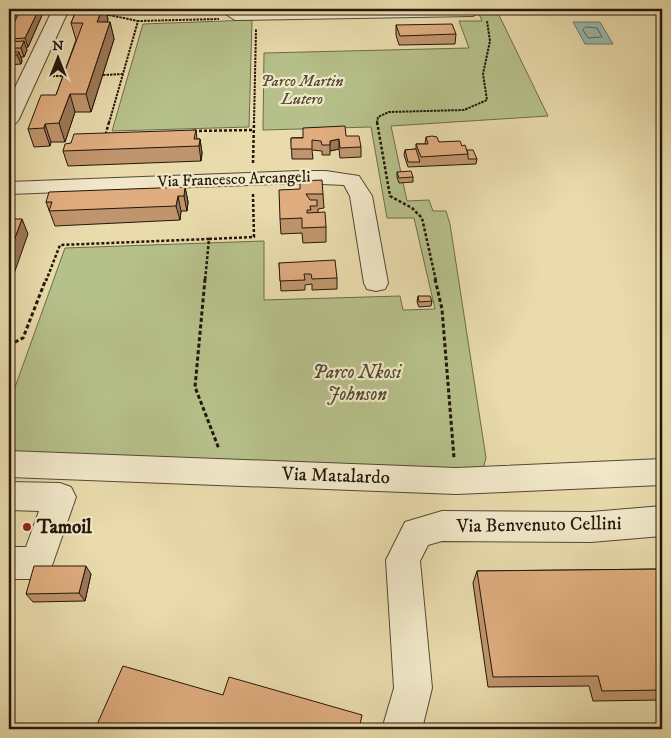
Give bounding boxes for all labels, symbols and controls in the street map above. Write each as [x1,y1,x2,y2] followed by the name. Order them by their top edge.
[32,32,82,82] north arrow
[52,37,64,55] text: N
[261,71,343,109] park label: Parco Martin Lutero
[156,166,311,192] street label: Via Francesco Arcangeli
[313,361,402,406] park label: Parco Nkosi Johnson
[281,463,390,489] street label: Via Matalardo
[455,512,622,538] street label: Via Benvenuto Cellini
[36,516,92,539] place label: Tamoil
[21,521,33,533] marker: Tamoil

